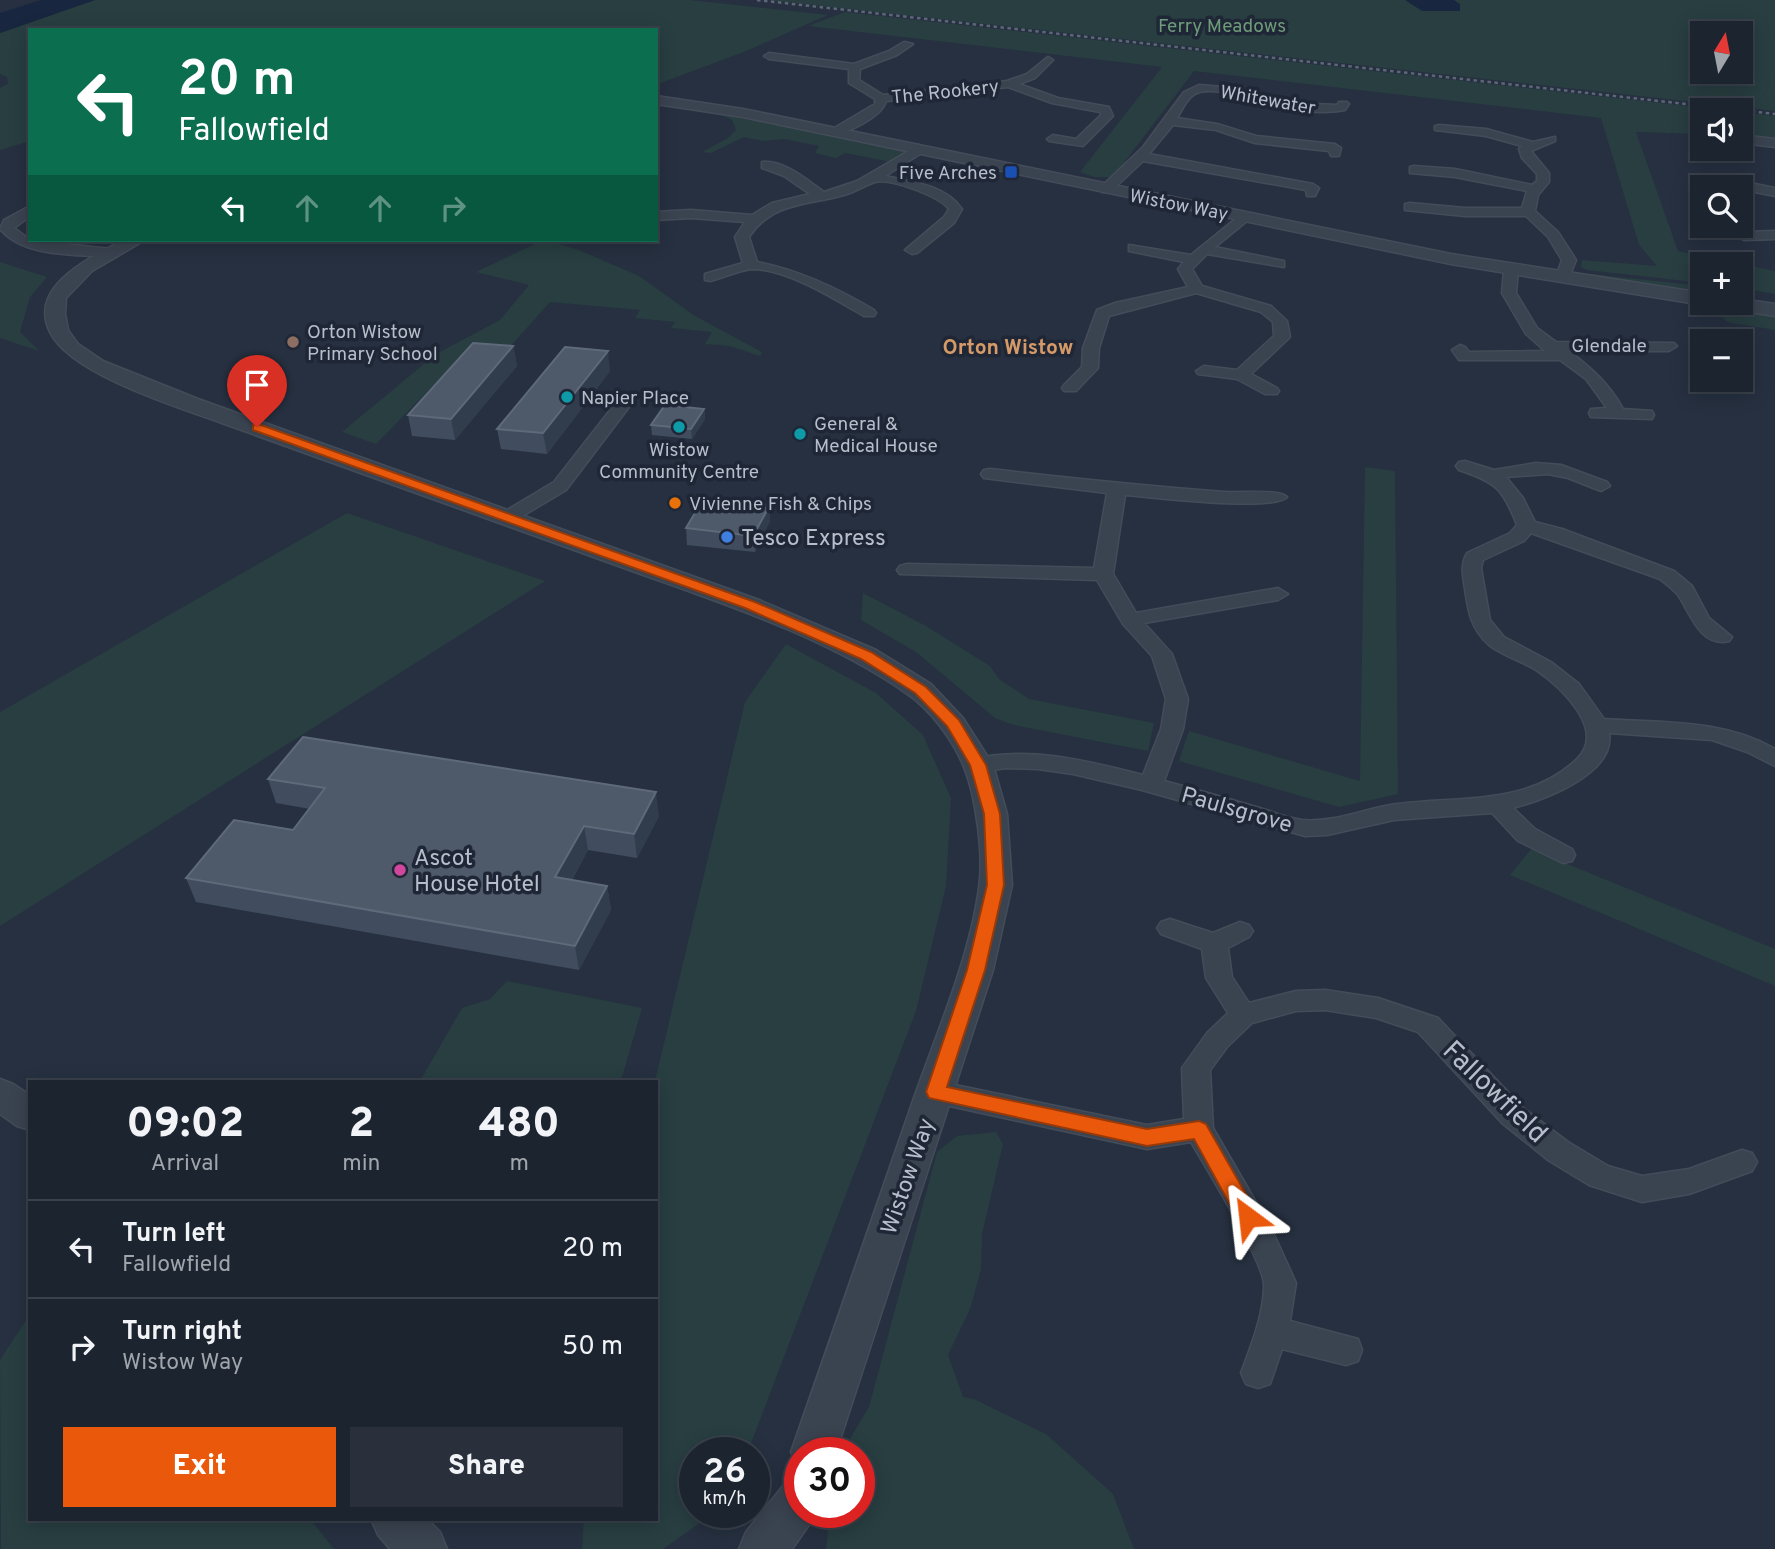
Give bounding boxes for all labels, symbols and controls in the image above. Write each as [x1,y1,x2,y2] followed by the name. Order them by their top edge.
[1158,15,1286,39] park label: Ferry Meadows
[1690,21,1754,84] north arrow
[1690,21,1753,392] map controls
[178,51,295,113] text: 20 m
[63,56,154,147] icon: left
[890,75,1000,111] street label: The Rookery
[1218,81,1318,121] street label: Whitewater
[1690,98,1753,161] button: sound
[178,112,330,152] text: Fallowfield
[899,162,997,186] place label: Five Arches
[1003,164,1019,180] marker: Five Arches
[1690,175,1753,238] button: search
[1127,185,1230,227] street label: Wistow Way
[215,189,253,227] icon: left
[288,189,326,227] icon: ahead
[361,189,399,227] icon: ahead
[434,189,472,227] icon: right
[1690,252,1753,315] button: +
[307,321,438,367] place label: Orton Wistow Primary School
[1690,329,1753,392] button: −
[285,334,301,350] marker: Orton Wistow Primary School
[943,335,1073,362] district label: Orton Wistow
[1571,335,1647,359] street label: Glendale
[227,355,287,427] pin
[238,366,276,404] icon: arrive
[581,387,689,411] place label: Napier Place
[559,389,575,405] marker: Napier Place
[814,413,938,459] place label: General & Medical House
[671,419,687,435] marker: Wistow Community Centre
[792,426,808,442] marker: General & Medical House
[599,439,759,485] place label: Wistow Community Centre
[689,493,872,517] place label: Vivienne Fish & Chips
[667,495,683,511] marker: Vivienne Fish & Chips
[741,525,886,554] place label: Tesco Express
[719,529,735,545] marker: Tesco Express
[1178,782,1295,841] street label: Paulsgrove
[414,845,540,900] place label: Ascot House Hotel
[392,862,408,878] marker: Ascot House Hotel
[1434,1034,1554,1152] street label: Fallowfield
[126,1099,244,1152] text: 09:02
[349,1099,374,1152] text: 2
[479,1099,560,1152] text: 480
[876,1115,943,1239] street label: Wistow Way
[151,1150,219,1179] text: Arrival
[342,1150,381,1179] text: min
[510,1150,529,1179] text: m
[1211,1180,1285,1254] position arrow
[122,1218,226,1251] text: Turn left
[63,1230,101,1268] icon: left
[562,1233,623,1266] text: 20 m
[122,1251,231,1280] text: Fallowfield
[122,1316,242,1349] text: Turn right
[63,1328,101,1366] icon: right
[562,1331,623,1364] text: 50 m
[122,1349,243,1378] text: Wistow Way
[63,1427,336,1507] button: Exit
[350,1427,623,1507] button: Share
[784,1437,875,1528] speed limit sign: 30
[703,1451,746,1495] text: 26
[703,1488,746,1511] text: km/h

